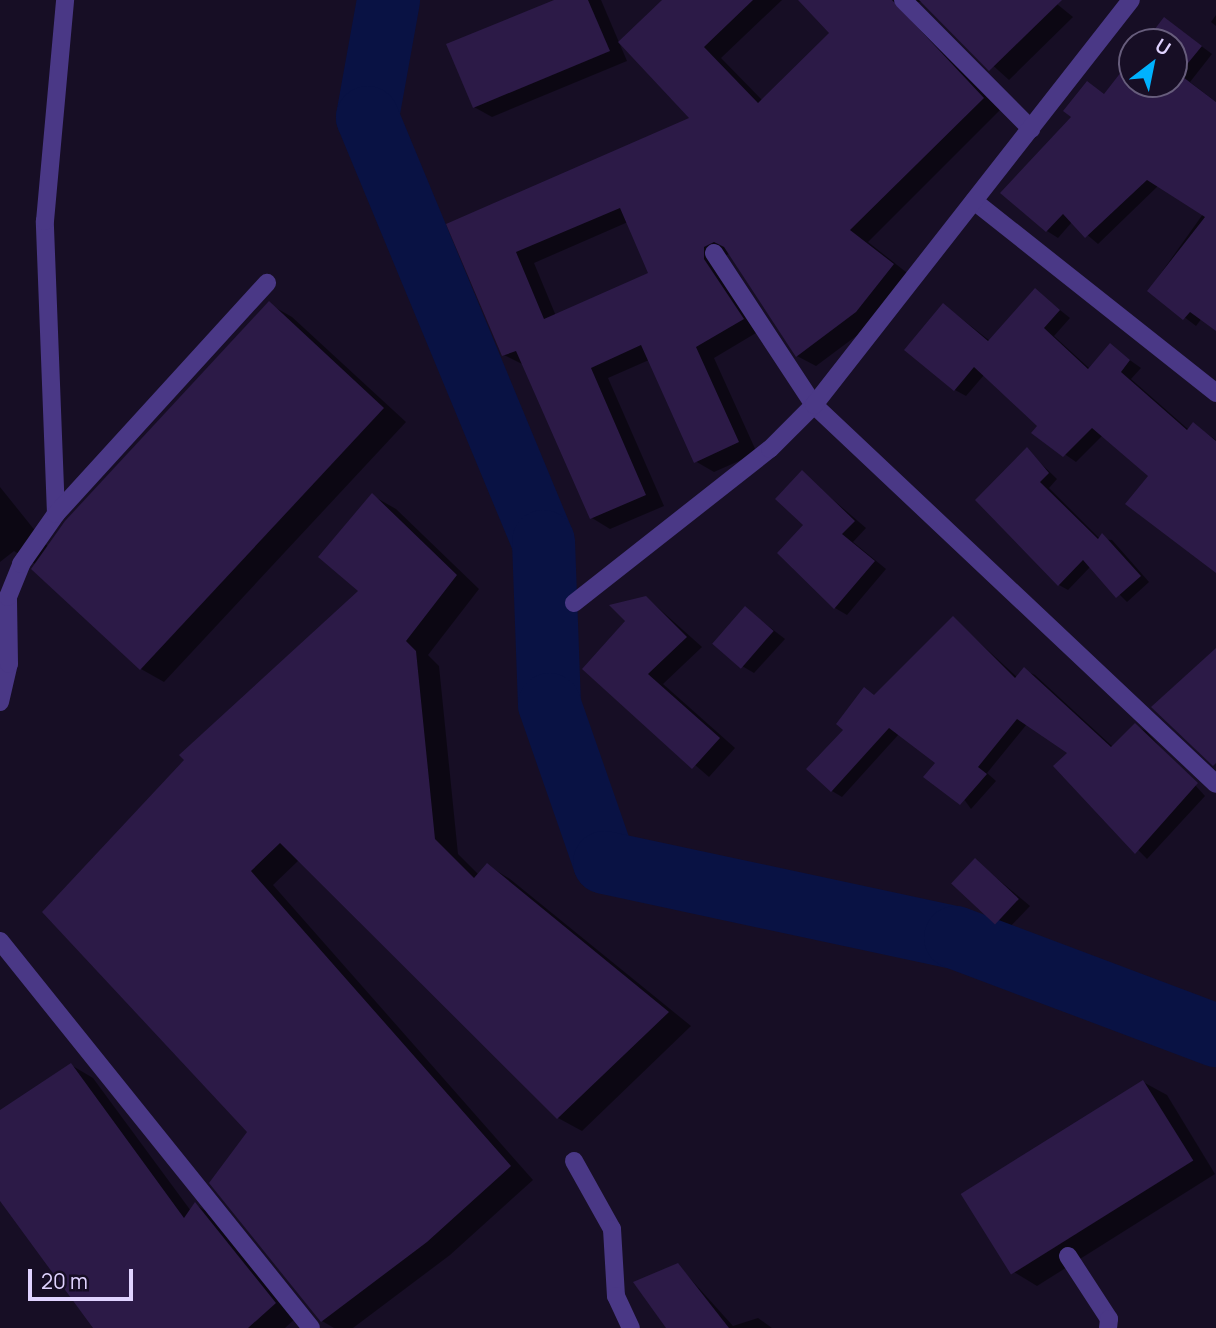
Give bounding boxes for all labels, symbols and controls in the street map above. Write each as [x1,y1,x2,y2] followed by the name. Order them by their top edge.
[1118,28,1188,98] north arrow
[1150,32,1176,62] text: U
[32,1254,136,1298] scale bar
[41,1267,88,1295] text: 20 m

